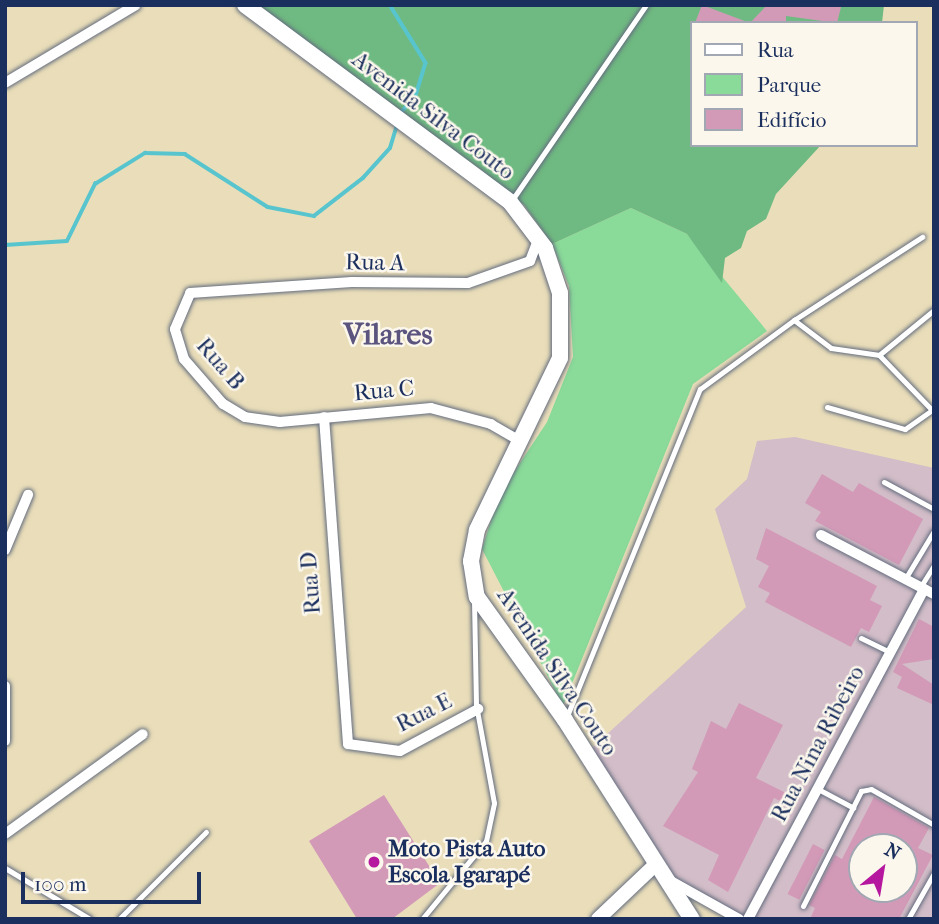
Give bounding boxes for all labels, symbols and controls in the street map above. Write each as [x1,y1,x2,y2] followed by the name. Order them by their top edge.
[690,21,918,147] legend
[757,38,794,62] text: Rua
[346,46,520,186] street label: Avenida Silva Couto
[757,73,821,97] text: Parque
[757,108,826,132] text: Edifício
[345,249,405,277] street label: Rua A
[344,317,432,353] district label: Vilares
[190,332,250,396] street label: Rua B
[353,375,415,407] street label: Rua C
[295,551,327,615] street label: Rua D
[491,583,623,761] street label: Avenida Silva Couto
[765,661,871,827] street label: Rua Nina Ribeiro
[391,687,457,739] street label: Rua E
[848,833,918,903] north arrow
[388,835,546,889] place label: Moto Pista Auto Escola Igarapé
[881,838,904,865] text: N
[366,854,382,870] marker: Moto Pista Auto Escola Igarapé
[24,858,205,902] scale bar
[34,872,87,896] text: 100 m

